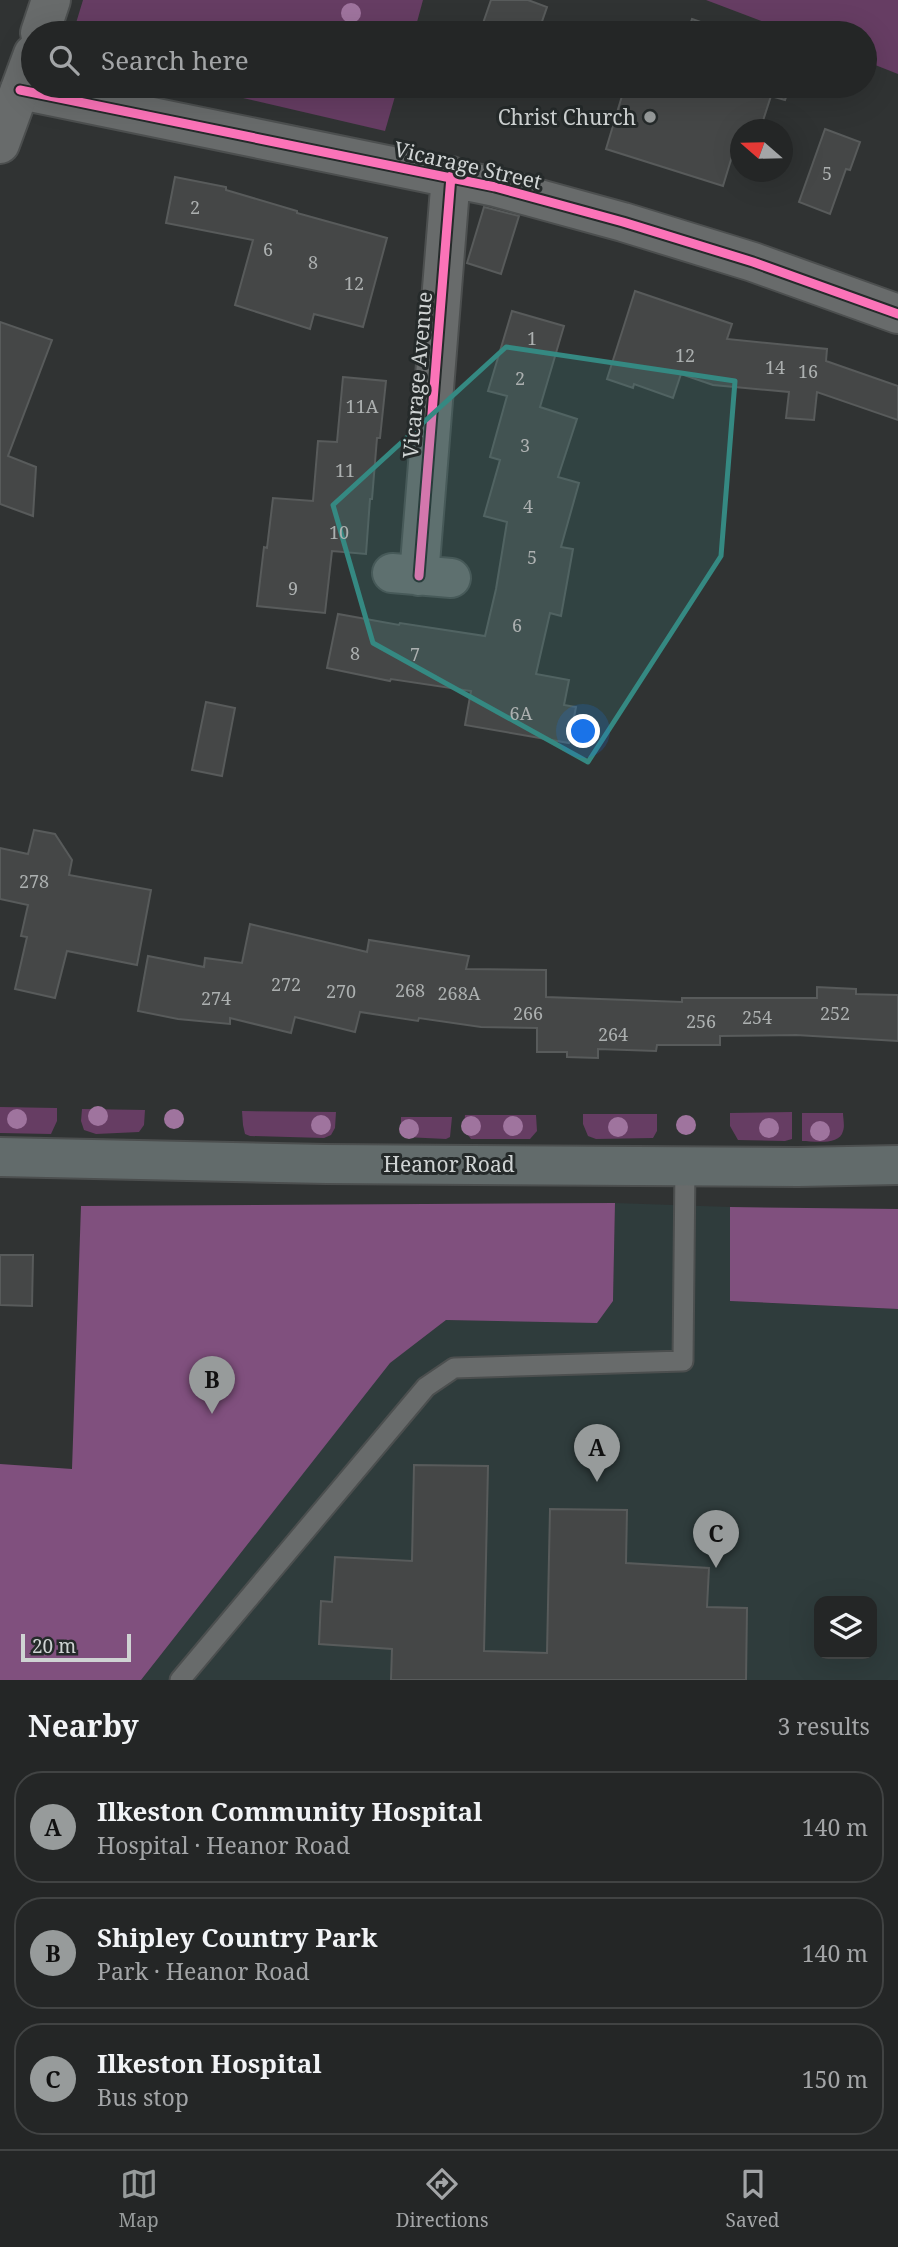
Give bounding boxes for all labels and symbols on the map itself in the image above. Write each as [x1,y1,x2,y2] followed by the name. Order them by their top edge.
[498,103,636,131] place label: Christ Church
[642,109,658,125] marker: Christ Church
[730,119,793,182] north arrow
[391,134,545,196] street label: Vicarage Street
[822,161,832,185] house number: 5
[190,195,200,219] house number: 2
[263,237,273,261] house number: 6
[308,250,318,274] house number: 8
[344,271,364,295] house number: 12
[396,290,438,460] street label: Vicarage Avenue
[527,326,537,350] house number: 1
[675,343,695,367] house number: 12
[765,355,785,379] house number: 14
[798,359,818,383] house number: 16
[515,366,525,390] house number: 2
[346,394,379,418] house number: 11A
[520,433,530,457] house number: 3
[335,458,355,482] house number: 11
[523,494,533,518] house number: 4
[329,520,349,544] house number: 10
[527,545,537,569] house number: 5
[288,576,298,600] house number: 9
[512,613,522,637] house number: 6
[350,641,360,665] house number: 8
[410,642,420,666] house number: 7
[510,701,533,725] house number: 6A
[566,714,600,748] your location
[19,869,49,893] house number: 278
[271,972,301,996] house number: 272
[395,978,425,1002] house number: 268
[326,979,356,1003] house number: 270
[438,981,481,1005] house number: 268A
[201,986,231,1010] house number: 274
[513,1001,543,1025] house number: 266
[820,1001,850,1025] house number: 252
[742,1005,772,1029] house number: 254
[686,1009,716,1033] house number: 256
[598,1022,628,1046] house number: 264
[383,1150,515,1178] street label: Heanor Road
[189,1356,235,1414] pin: B
[574,1424,620,1482] pin: A
[693,1510,739,1568] pin: C
[21,1631,131,1663] scale bar

